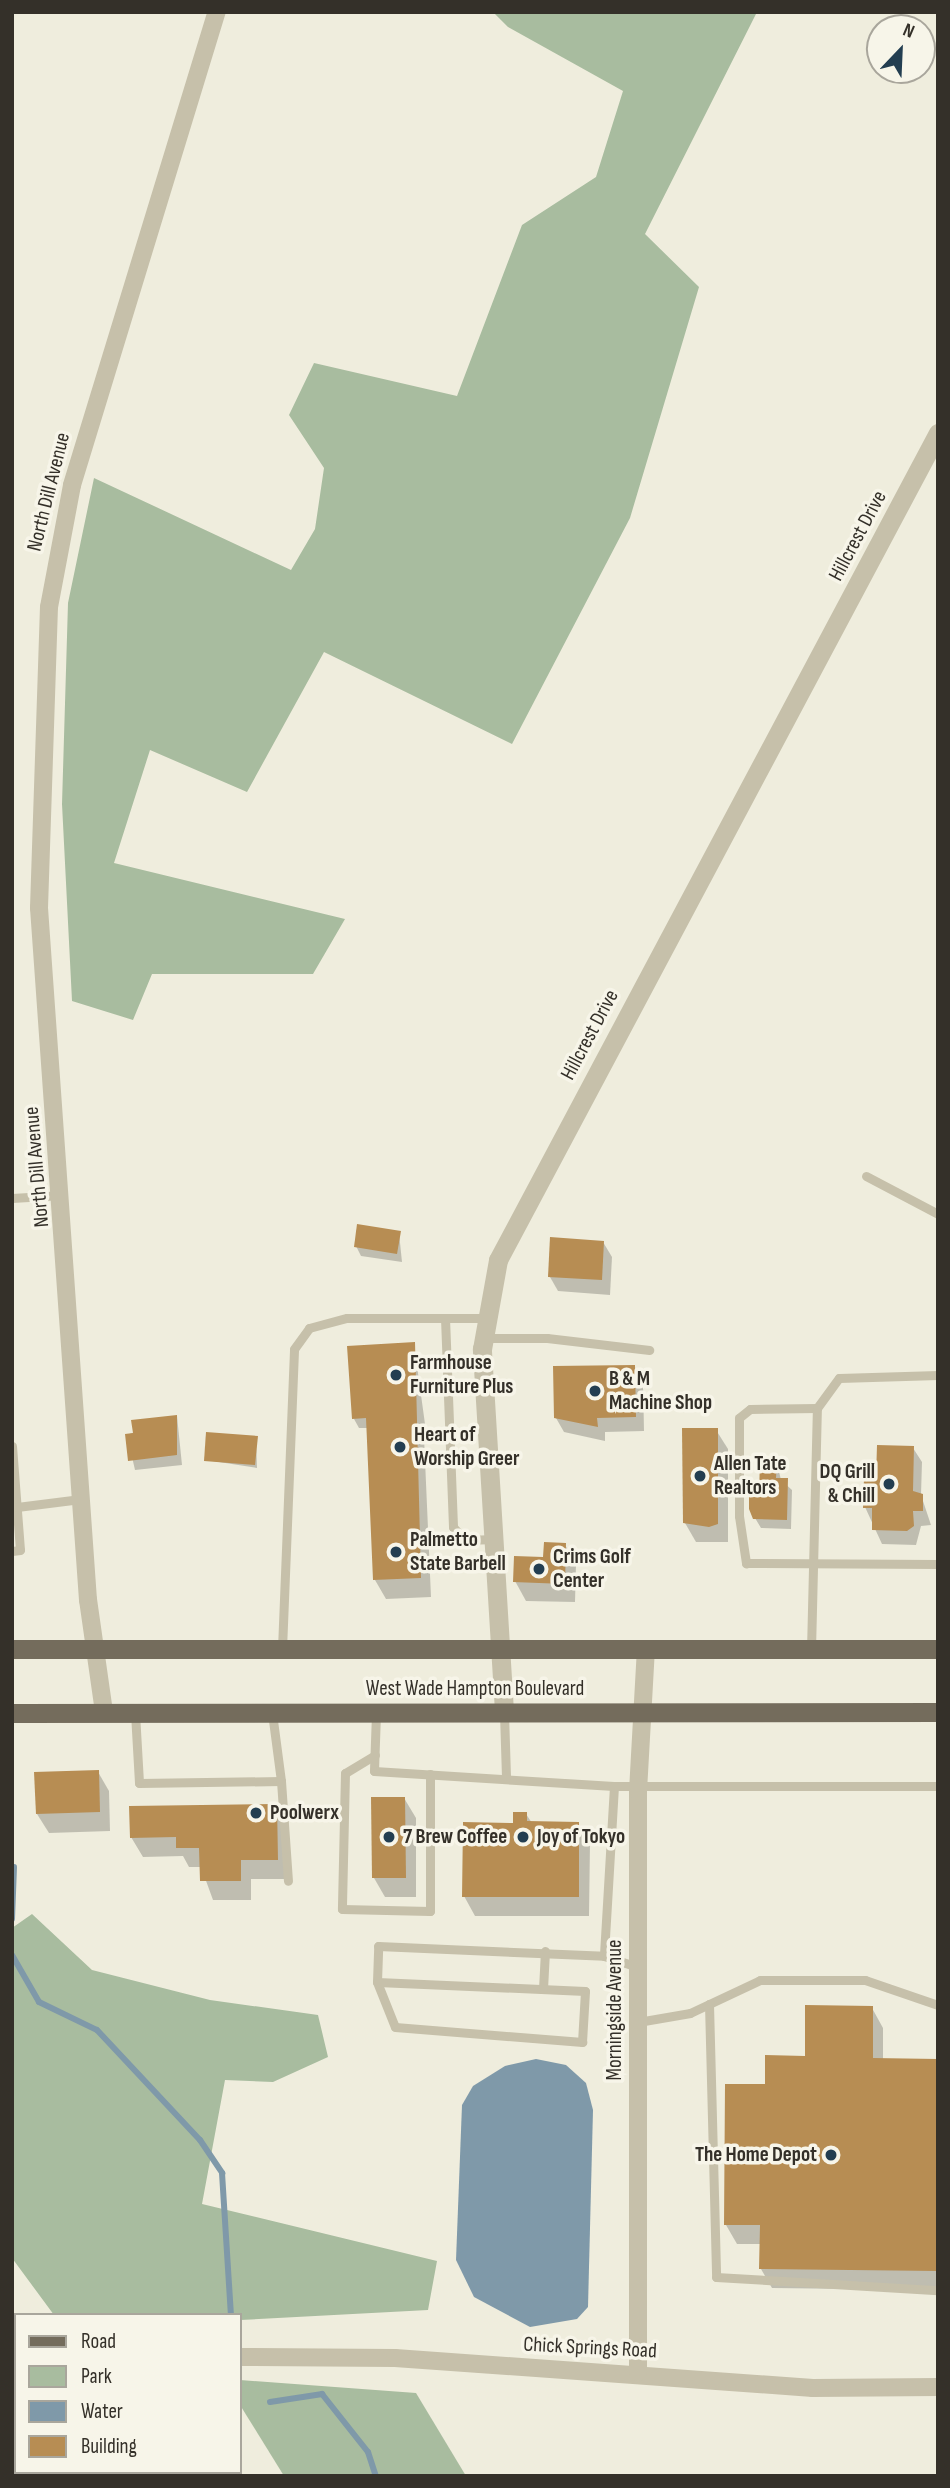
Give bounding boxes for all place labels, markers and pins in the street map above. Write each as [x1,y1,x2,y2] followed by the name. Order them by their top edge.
[410,1350,513,1400] place label: Farmhouse Furniture Plus
[609,1366,712,1416] place label: B & M Machine Shop
[388,1367,404,1383] marker: Farmhouse Furniture Plus
[587,1383,603,1399] marker: B & M Machine Shop
[414,1422,519,1472] place label: Heart of Worship Greer
[392,1439,408,1455] marker: Heart of Worship Greer
[714,1451,787,1501] place label: Allen Tate Realtors
[820,1459,875,1509] place label: DQ Grill & Chill
[692,1468,708,1484] marker: Allen Tate Realtors
[881,1476,897,1492] marker: DQ Grill & Chill
[410,1527,506,1577] place label: Palmetto State Barbell
[388,1544,404,1560] marker: Palmetto State Barbell
[553,1544,631,1594] place label: Crims Golf Center
[531,1561,547,1577] marker: Crims Golf Center
[270,1800,339,1826] place label: Poolwerx
[248,1805,264,1821] marker: Poolwerx
[403,1824,507,1850] place label: 7 Brew Coffee
[537,1824,625,1850] place label: Joy of Tokyo
[381,1829,397,1845] marker: 7 Brew Coffee
[515,1829,531,1845] marker: Joy of Tokyo
[695,2142,817,2168] place label: The Home Depot
[823,2147,839,2163] marker: The Home Depot

